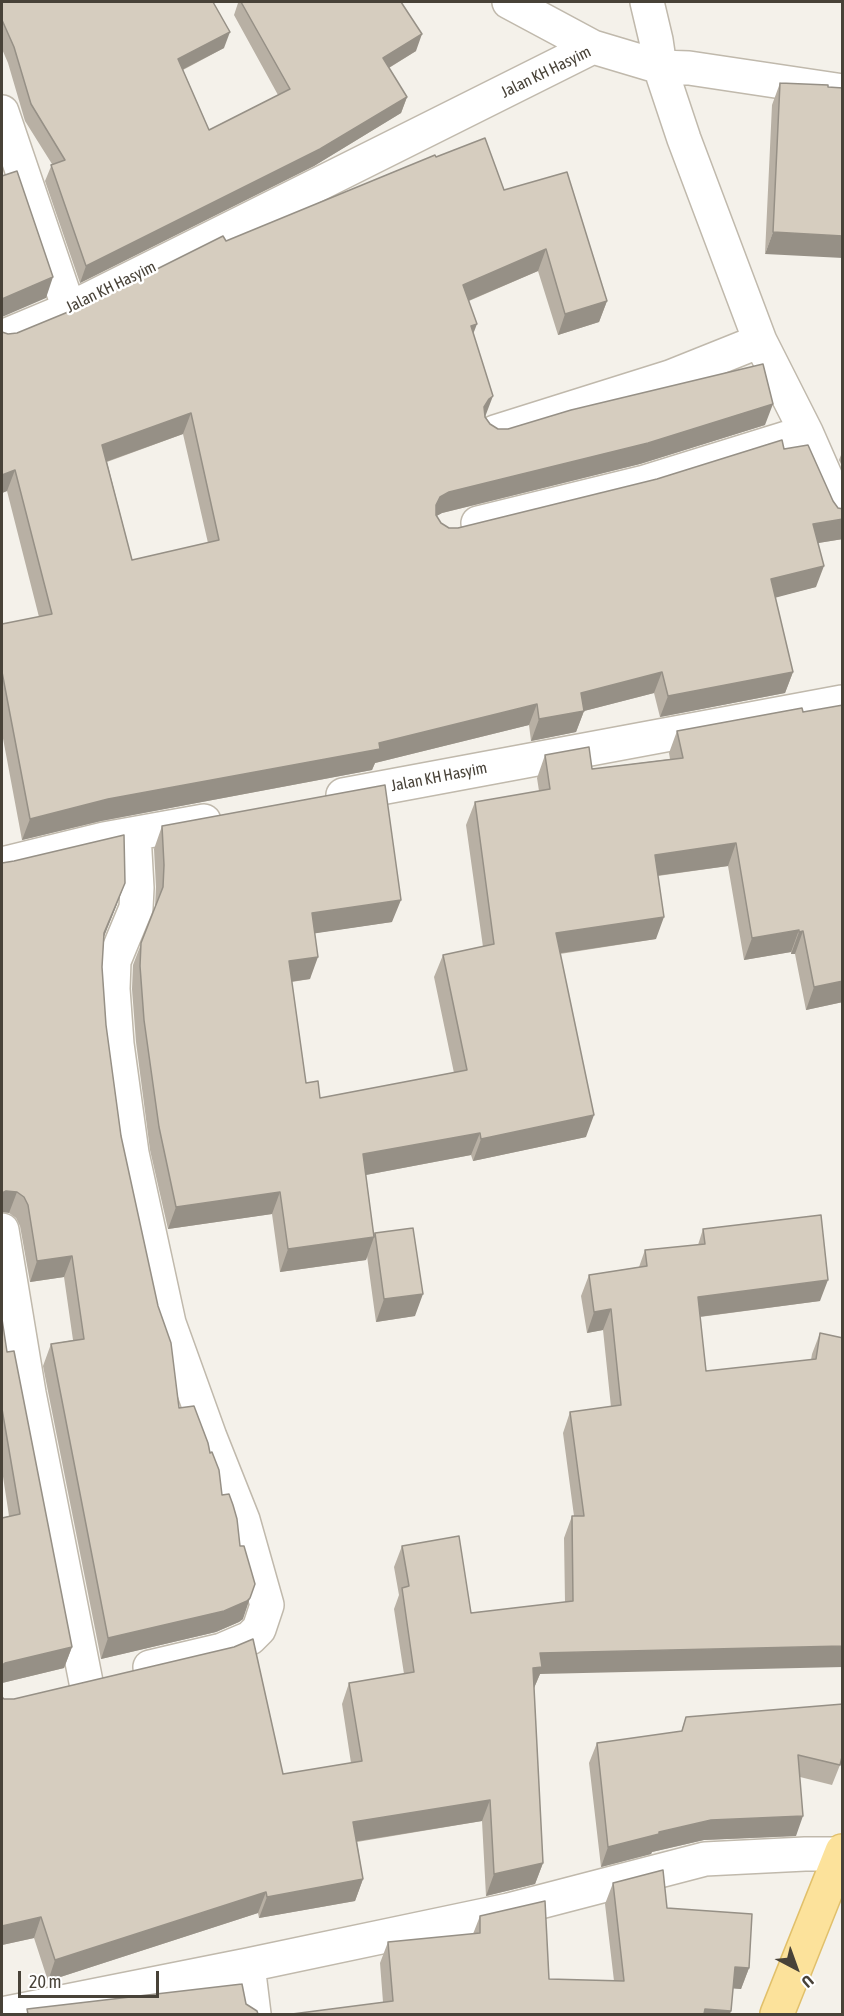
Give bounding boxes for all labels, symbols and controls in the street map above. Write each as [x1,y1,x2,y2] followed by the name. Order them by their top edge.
[498,42,594,102] street label: Jalan KH Hasyim
[63,257,159,317] street label: Jalan KH Hasyim
[389,758,489,796] street label: Jalan KH Hasyim
[766,1938,826,1998] north arrow
[21,1959,162,1997] scale bar
[29,1971,61,1992] text: 20 m
[798,1972,817,1991] text: U

